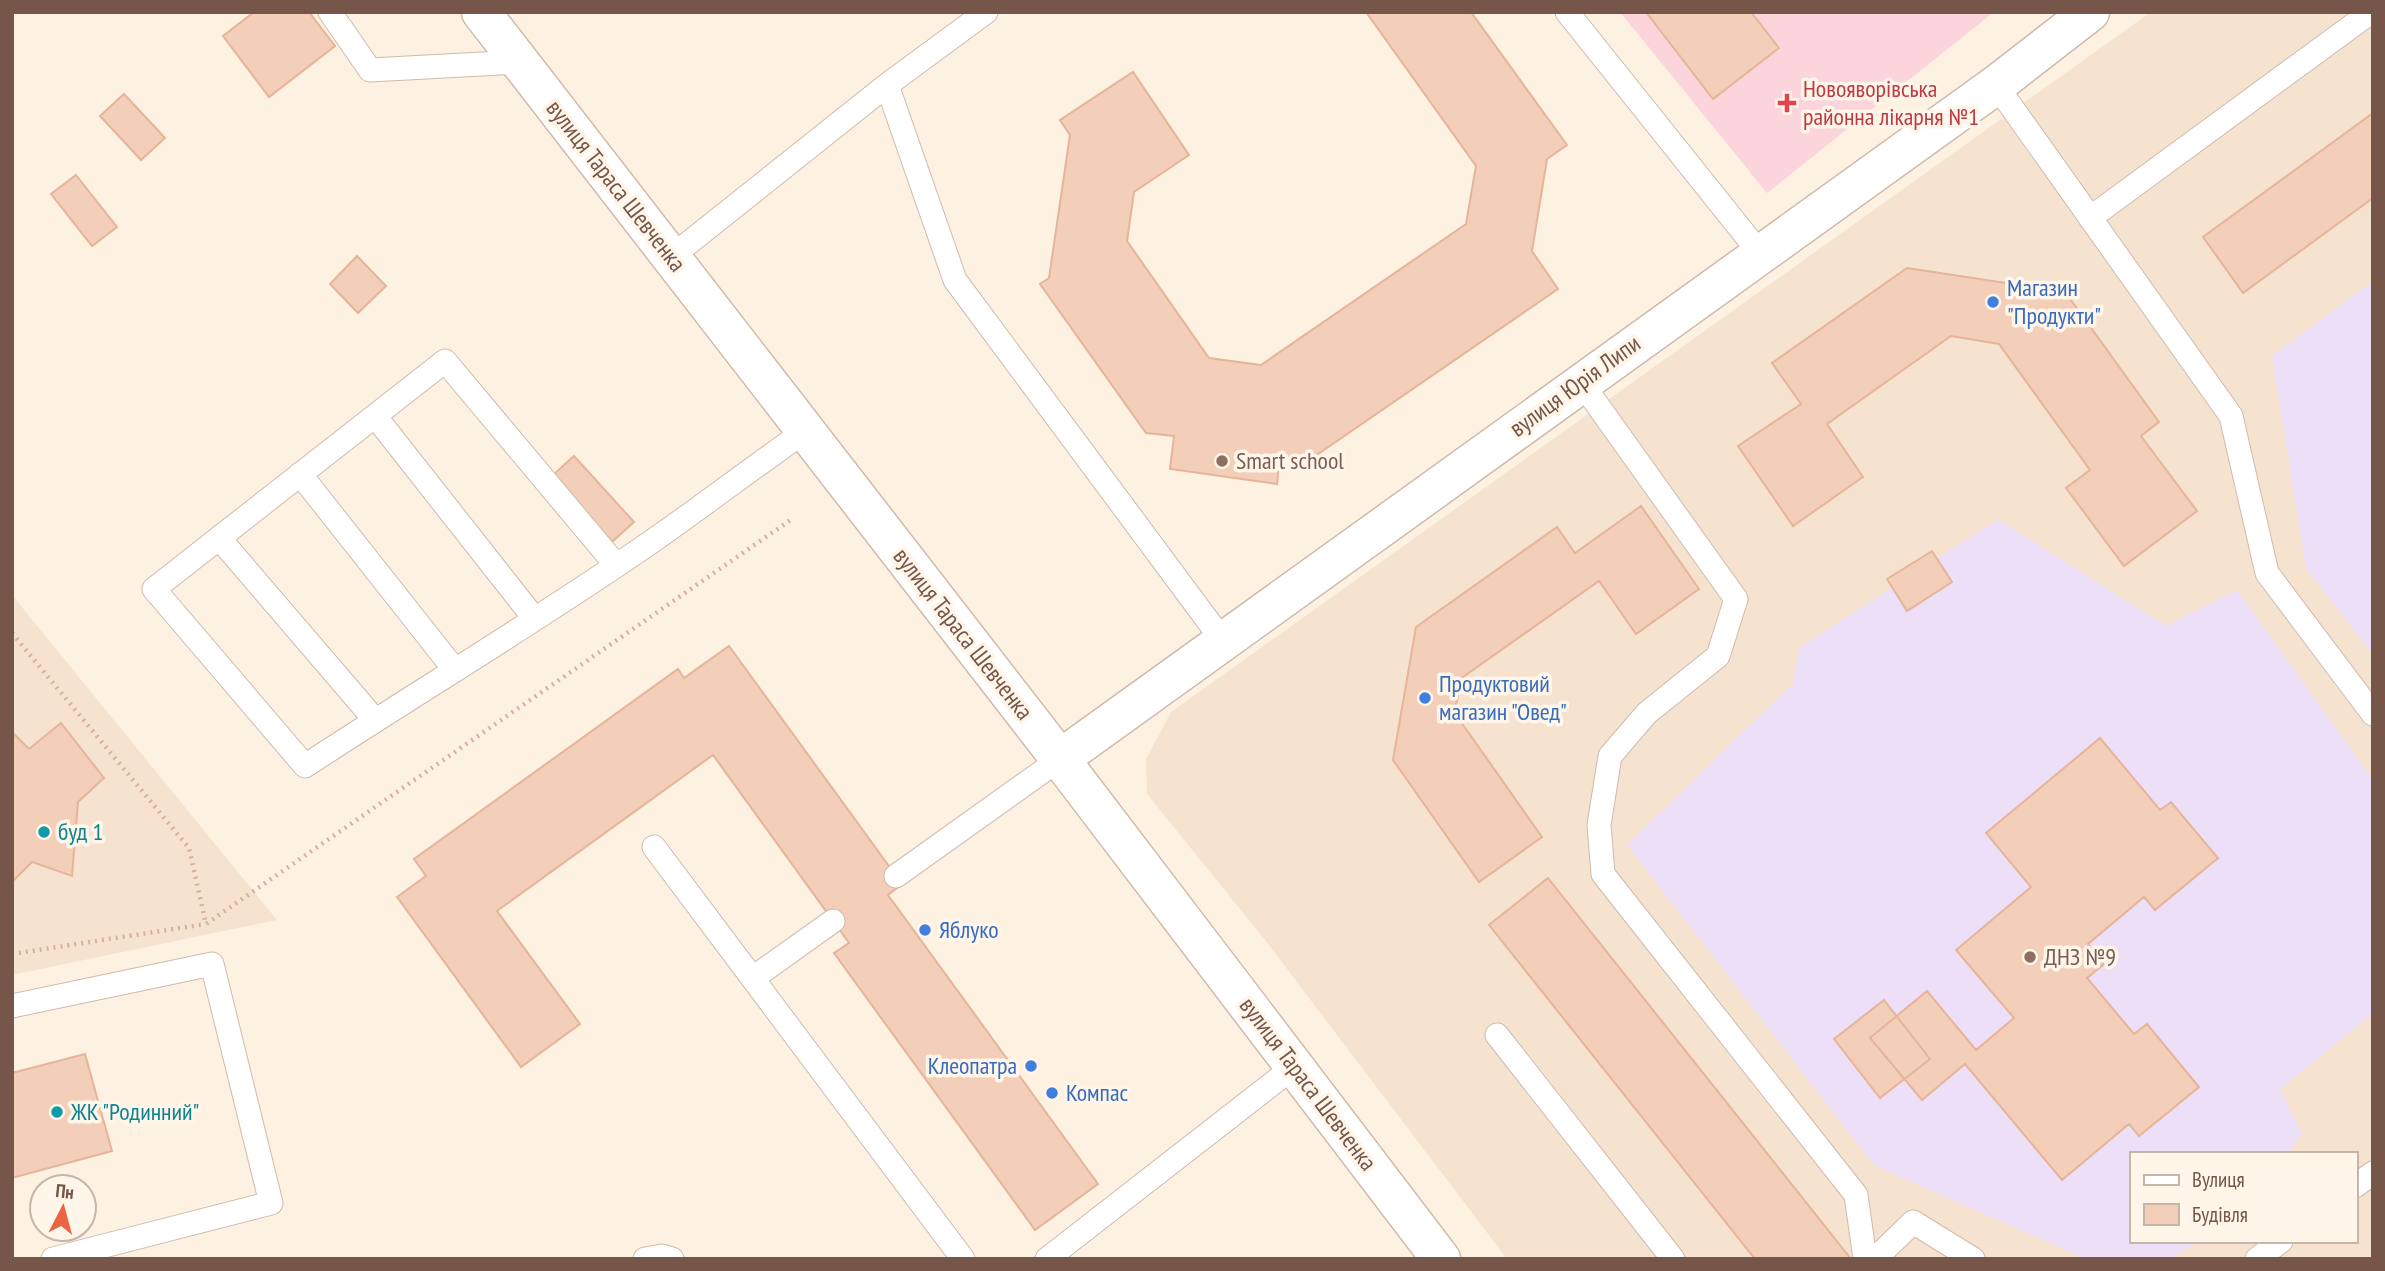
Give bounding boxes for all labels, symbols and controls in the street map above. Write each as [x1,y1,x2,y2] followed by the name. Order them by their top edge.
[1803,73,1979,132] place label: Новояворівська районна лікарня №1
[1777,93,1797,113] marker: Новояворівська районна лікарня №1
[540,94,693,278] street label: вулиця Тараса Шевченка
[2007,272,2101,331] place label: Магазин "Продукти"
[1985,294,2001,310] marker: Магазин "Продукти"
[1503,328,1646,444] street label: вулиця Юрія Липи
[1236,445,1344,476] place label: Smart school
[1214,453,1230,469] marker: Smart school
[887,542,1040,726] street label: вулиця Тараса Шевченка
[1439,668,1567,727] place label: Продуктовий магазин "Овед"
[1417,690,1433,706] marker: Продуктовий магазин "Овед"
[58,816,103,847] place label: буд 1
[36,824,52,840] marker: буд 1
[939,914,999,945] place label: Яблуко
[917,922,933,938] marker: Яблуко
[2044,941,2116,972] place label: ДНЗ №9
[2022,949,2038,965] marker: ДНЗ №9
[1233,991,1384,1177] street label: вулиця Тараса Шевченка
[928,1050,1017,1081] place label: Клеопатра
[1023,1058,1039,1074] marker: Клеопатра
[1066,1077,1128,1108] place label: Компас
[1044,1085,1060,1101] marker: Компас
[70,1096,199,1127] place label: ЖК "Родинний"
[49,1104,65,1120] marker: ЖК "Родинний"
[2130,1152,2357,1243] legend
[2192,1166,2245,1193] text: Вулиця
[28,1173,98,1243] north arrow
[54,1178,75,1204] text: Пн
[2192,1201,2248,1228] text: Будівля

